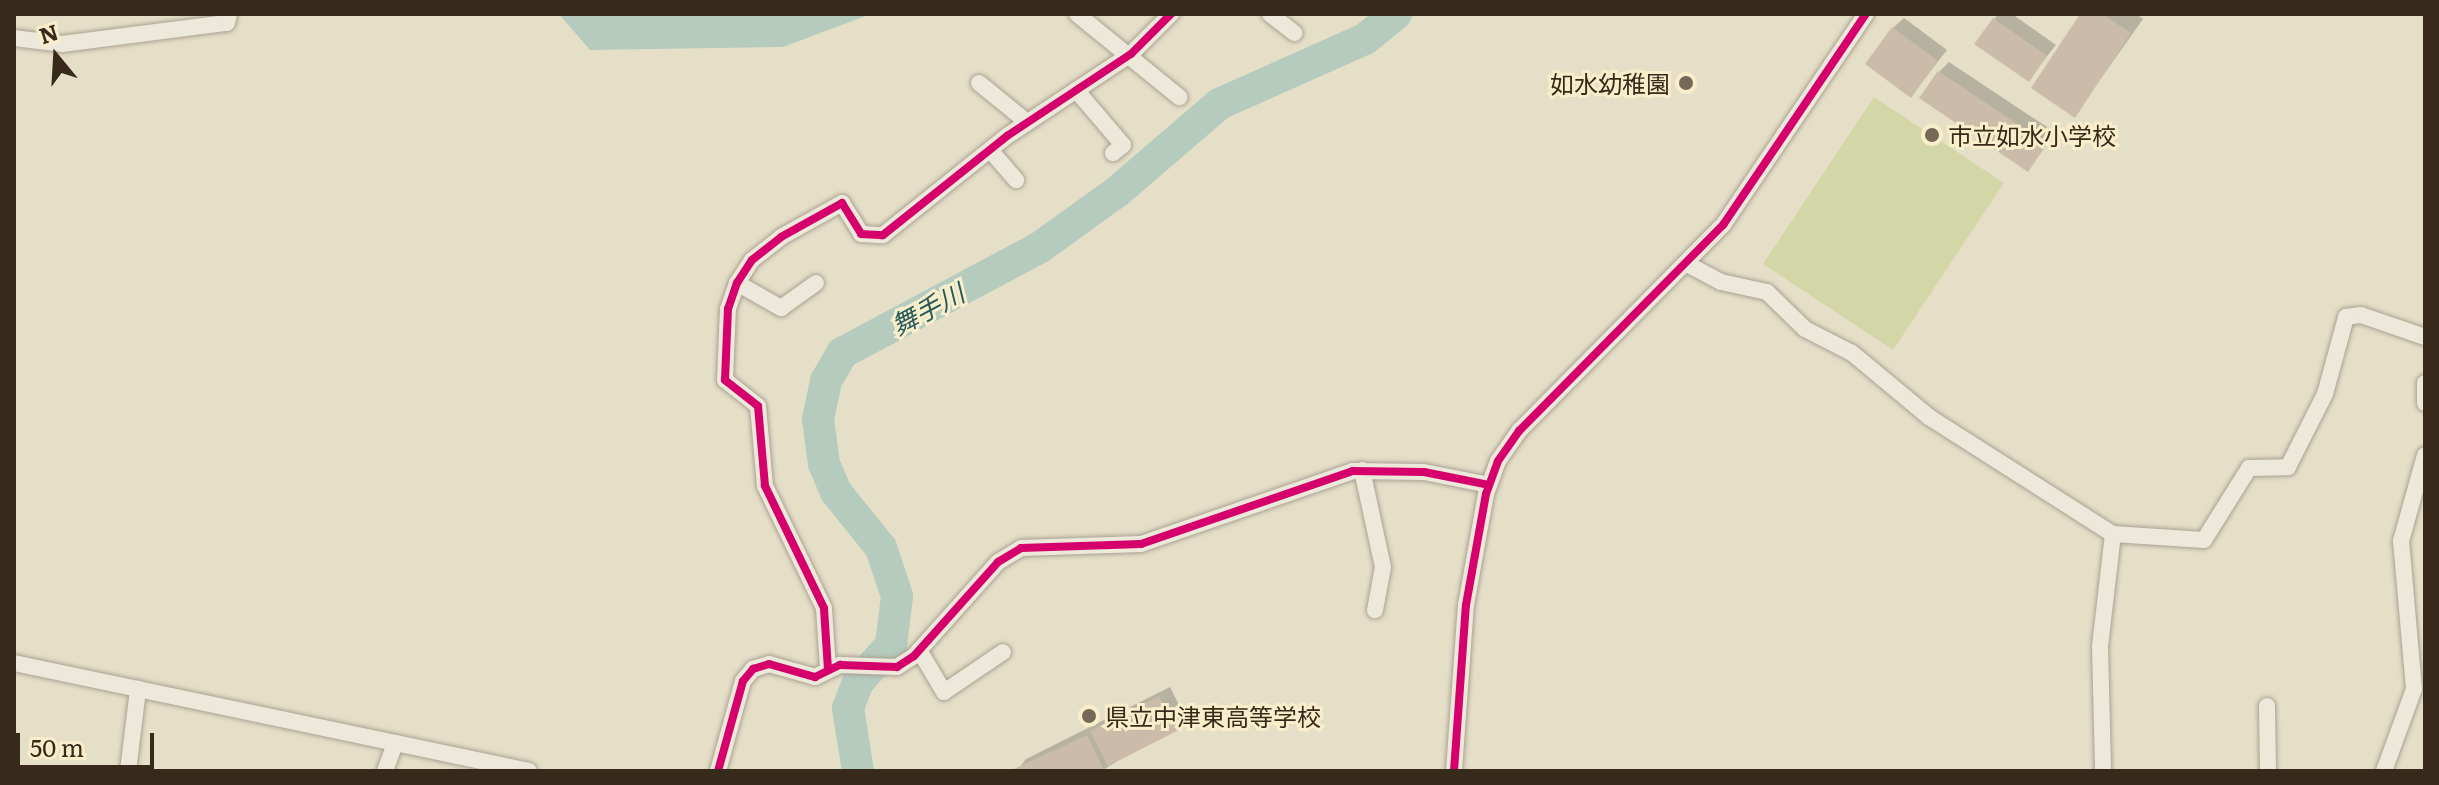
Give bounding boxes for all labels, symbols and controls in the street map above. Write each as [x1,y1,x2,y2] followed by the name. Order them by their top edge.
[35,14,62,51] text: N
[16,16,96,96] north arrow
[1550,69,1670,97] place label: 如水幼稚園
[1677,74,1695,92] marker: 如水幼稚園
[1948,121,2116,149] place label: 市立如水小学校
[1923,126,1941,144] marker: 市立如水小学校
[885,276,969,340] water label: 舞手川
[1105,702,1321,730] place label: 県立中津東高等学校
[1080,707,1098,725] marker: 県立中津東高等学校
[20,717,158,767] scale bar
[30,729,84,764] text: 50 m

